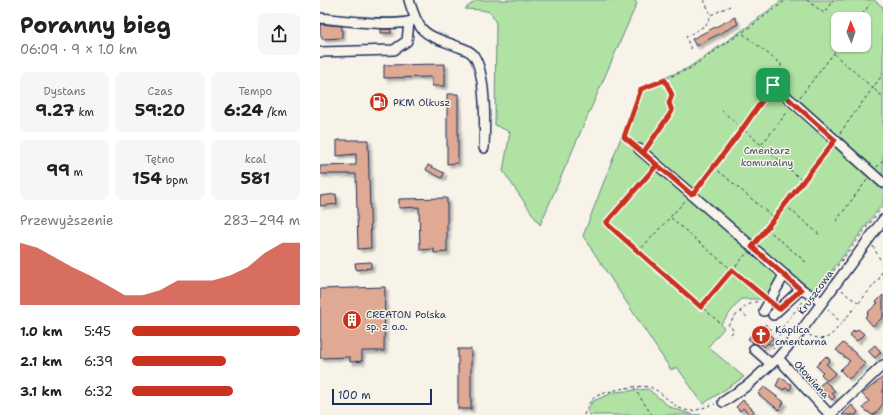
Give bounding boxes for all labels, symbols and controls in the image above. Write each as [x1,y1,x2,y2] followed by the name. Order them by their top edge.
[20,11,171,40] text: Poranny bieg
[831,12,871,52] north arrow
[831,12,871,52] map controls
[258,13,300,55] button: share
[20,41,137,58] text: 06:09 · 9 × 1.0 km
[756,68,790,102] pin
[762,74,784,96] icon: arrive
[44,84,86,99] text: Dystans
[147,84,173,99] text: Czas
[238,84,272,99] text: Tempo
[368,91,390,113] fuel station icon: PKM Olkusz
[393,96,450,109] place label: PKM Olkusz
[35,99,75,121] text: 9.27
[135,99,185,121] text: 59:20
[224,99,263,121] text: 6:24
[75,105,94,120] text: km
[263,105,287,120] text: /km
[741,144,794,169] park label: Cmentarz komunalny
[145,152,175,167] text: Tętno
[245,152,266,167] text: kcal
[46,159,70,181] text: 99
[70,165,83,180] text: m
[132,167,162,189] text: 154
[240,167,270,189] text: 581
[162,173,188,188] text: bpm
[20,212,113,229] text: Przewyższenie
[223,212,300,229] text: 283–294 m
[795,267,836,317] street label: Kruszcowa
[366,308,447,333] place label: CREATON Polska sp. z o.o.
[341,309,363,331] building icon: CREATON Polska sp. z o.o.
[20,323,62,340] text: 1.0 km
[84,323,111,340] text: 5:45
[775,323,828,348] place label: Kaplica cmentarna
[750,324,772,346] church icon: Kaplica cmentarna
[20,353,62,370] text: 2.1 km
[84,353,113,370] text: 6:39
[791,358,833,402] street label: Ołowiana
[20,383,62,400] text: 3.1 km
[84,383,113,400] text: 6:32
[332,387,432,406] scale bar
[338,388,371,403] text: 100 m

